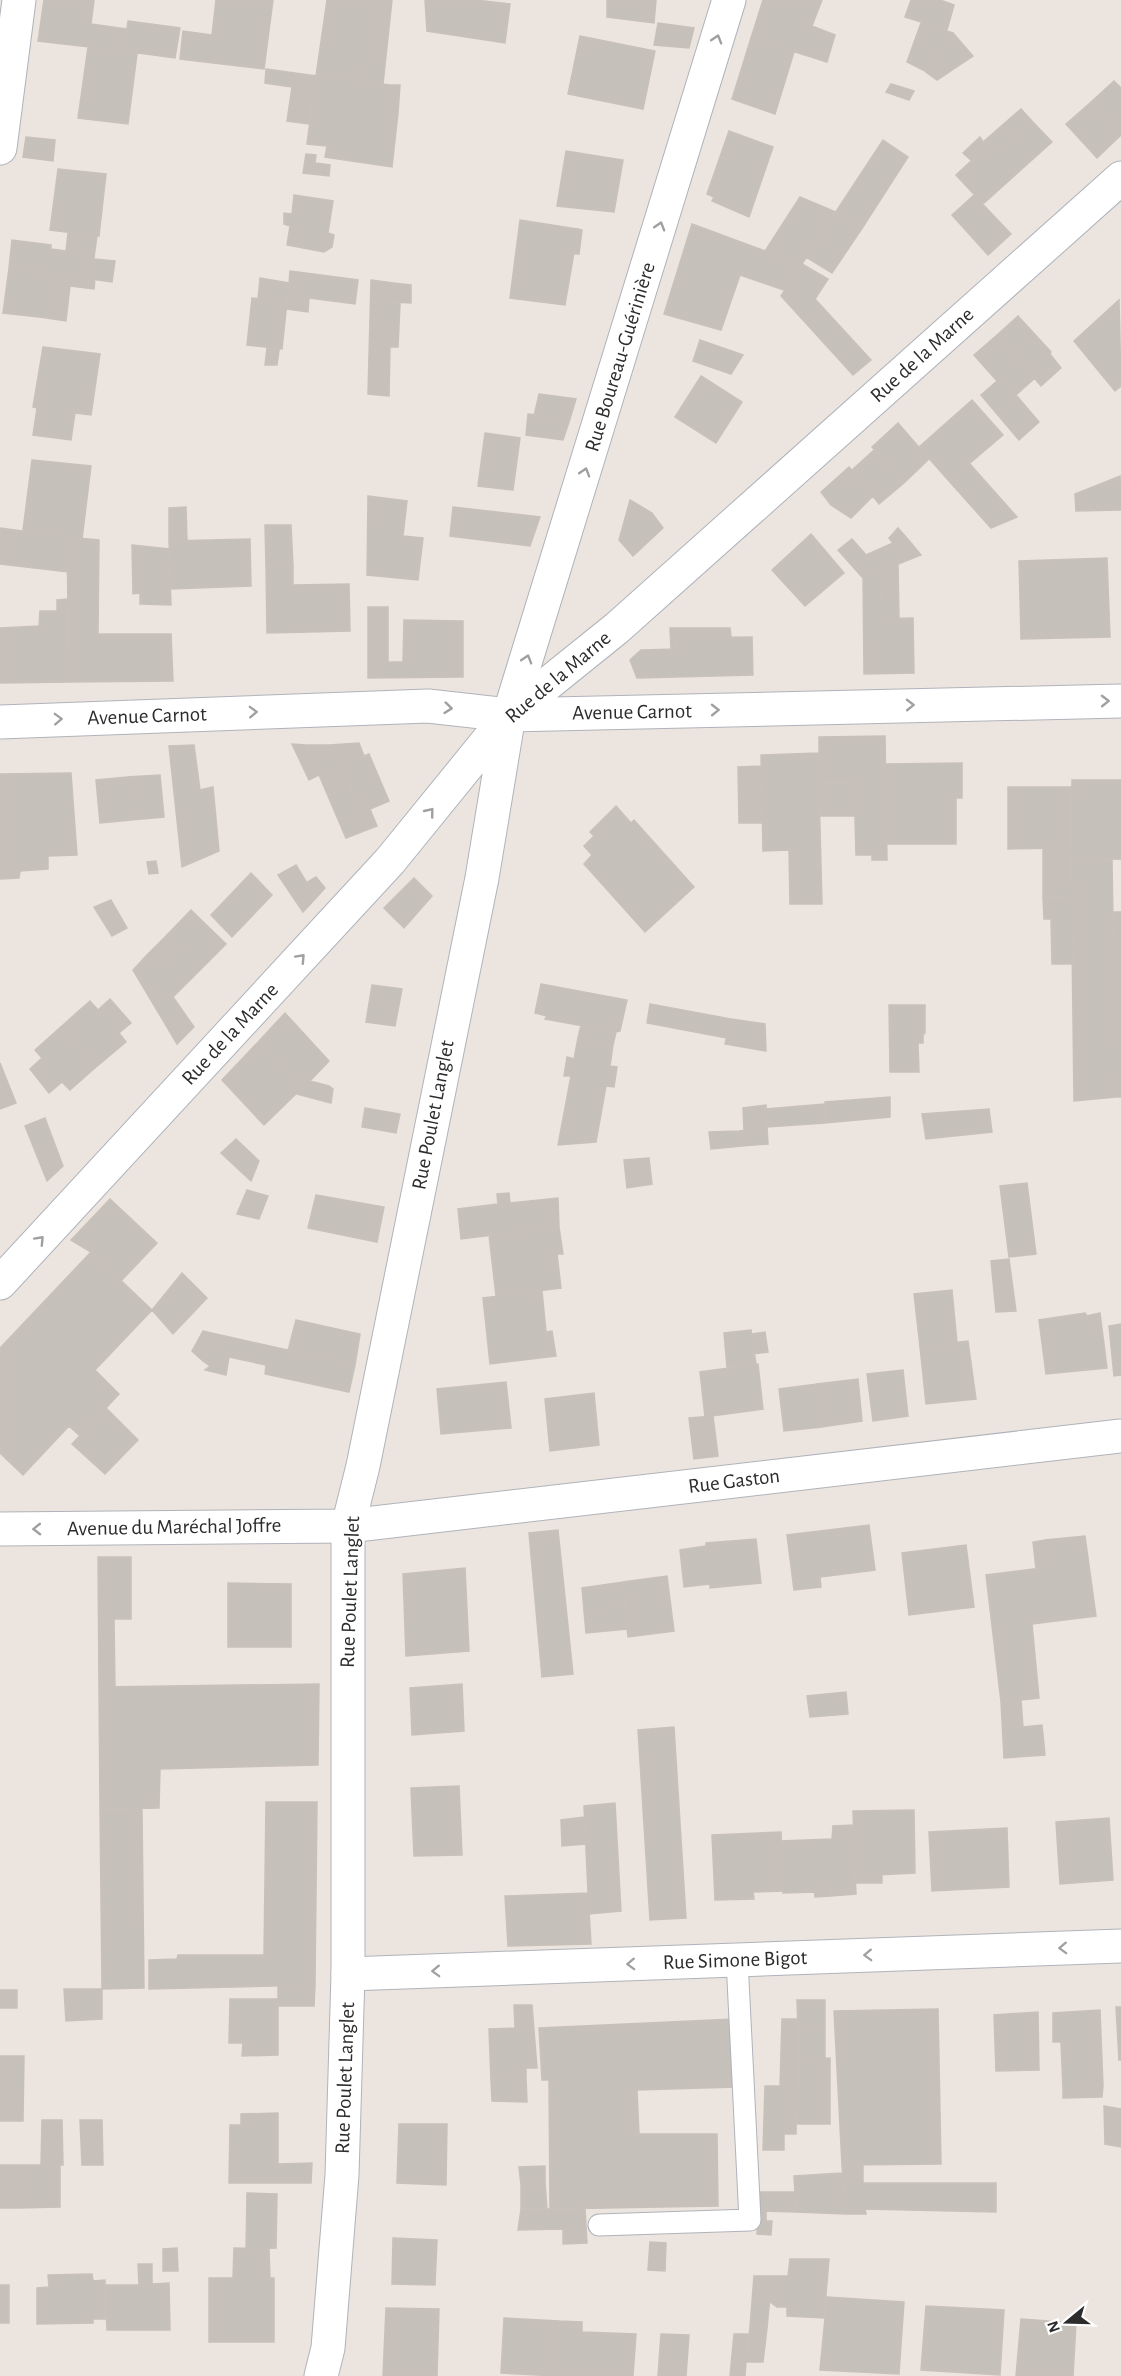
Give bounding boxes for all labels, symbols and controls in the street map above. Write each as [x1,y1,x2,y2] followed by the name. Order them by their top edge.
[710,34,722,45] one-way arrow
[653,221,665,232] one-way arrow
[581,260,659,454] street label: Rue Boureau-Guérinière
[866,303,978,407] street label: Rue de la Marne
[577,468,590,478] one-way arrow
[501,627,615,727] street label: Rue de la Marne
[520,654,532,665] one-way arrow
[1100,695,1109,707] one-way arrow
[905,699,914,712] one-way arrow
[572,700,692,724] street label: Avenue Carnot
[444,701,453,714] one-way arrow
[87,703,207,729] street label: Avenue Carnot
[710,704,719,716] one-way arrow
[249,706,258,719] one-way arrow
[54,713,63,726] one-way arrow
[422,808,433,819] one-way arrow
[293,954,304,965] one-way arrow
[178,979,282,1089] street label: Rue de la Marne
[408,1038,458,1192] street label: Rue Poulet Langlet
[33,1236,44,1247] one-way arrow
[687,1465,781,1497] street label: Rue Gaston
[67,1515,281,1539] street label: Avenue du Maréchal Joffre
[337,1515,363,1668] street label: Rue Poulet Langlet
[33,1523,42,1535] one-way arrow
[1058,1942,1067,1954] one-way arrow
[662,1947,808,1973] street label: Rue Simone Bigot
[863,1949,872,1961] one-way arrow
[626,1957,635,1970] one-way arrow
[431,1965,440,1977] one-way arrow
[332,2001,358,2154] street label: Rue Poulet Langlet
[1037,2292,1097,2352] north arrow
[1044,2319,1063,2334] text: N

